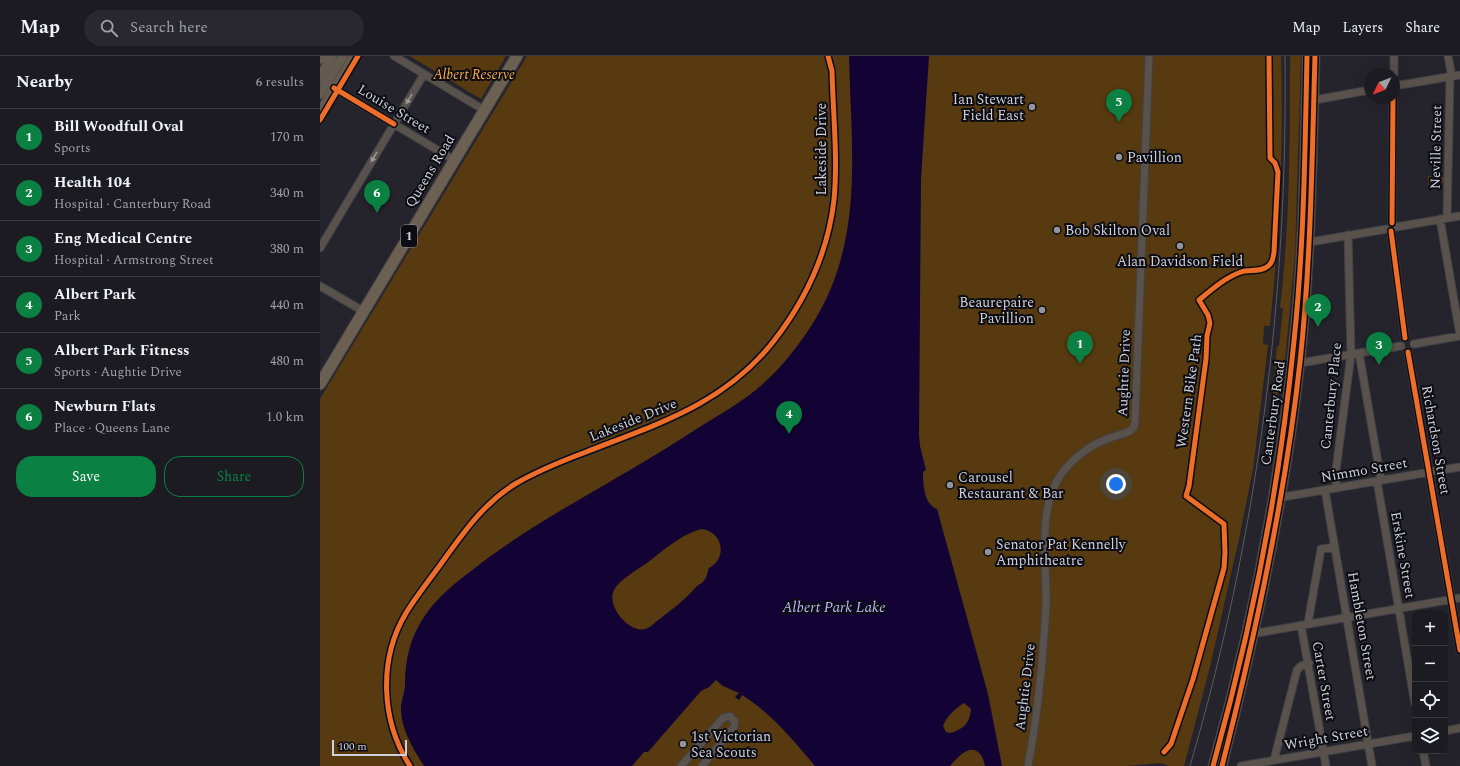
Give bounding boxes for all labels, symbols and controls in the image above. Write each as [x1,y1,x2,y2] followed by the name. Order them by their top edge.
[84,10,364,46] search box
[20,13,60,42] text: Map
[130,16,208,39] text: Search here
[98,17,120,39] icon: search
[1292,17,1321,38] text: Map
[1343,17,1383,38] text: Layers
[1405,17,1440,38] text: Share
[432,64,515,85] park label: Albert Reserve
[1364,68,1400,104] north arrow
[16,69,72,95] text: Nearby
[256,72,304,92] text: 6 results
[354,79,434,139] street label: Louise Street
[953,89,1024,126] place label: Ian Stewart Field East
[1106,89,1132,122] pin: 5
[406,93,413,105] one-way arrow
[811,102,832,195] street label: Lakeside Drive
[1027,102,1037,112] marker: Ian Stewart Field East
[1425,105,1447,189] street label: Neville Street
[54,115,184,138] text: Bill Woodfull Oval
[25,127,33,147] text: 1
[270,127,304,147] text: 170 m
[400,130,460,212] street label: Queens Road
[54,138,91,158] text: Sports
[1127,147,1182,168] place label: Pavillion
[370,152,378,162] one-way arrow
[1114,152,1124,162] marker: Pavillion
[54,171,131,194] text: Health 104
[364,180,390,213] pin: 6
[25,183,33,203] text: 2
[270,183,304,203] text: 340 m
[54,194,211,214] text: Hospital · Canterbury Road
[1065,220,1170,241] place label: Bob Skilton Oval
[401,225,417,247] road number: 1
[1052,225,1062,235] marker: Bob Skilton Oval
[54,227,192,250] text: Eng Medical Centre
[25,239,33,259] text: 3
[270,239,304,259] text: 380 m
[1175,241,1185,251] marker: Alan Davidson Field
[54,250,214,270] text: Hospital · Armstrong Street
[1117,251,1243,272] place label: Alan Davidson Field
[54,283,136,306] text: Albert Park
[959,292,1034,329] place label: Beaurepaire Pavillion
[1305,294,1331,327] pin: 2
[25,295,33,315] text: 4
[270,295,304,315] text: 440 m
[1037,305,1047,315] marker: Beaurepaire Pavillion
[54,306,81,326] text: Park
[1112,329,1136,417] street label: Aughtie Drive
[1067,331,1093,364] pin: 1
[1366,332,1392,365] pin: 3
[1171,333,1207,449] street label: Western Bike Path
[54,339,190,362] text: Albert Park Fitness
[1315,341,1347,450] street label: Canterbury Place
[25,351,33,371] text: 5
[270,351,304,371] text: 480 m
[1255,359,1291,467] street label: Canterbury Road
[54,362,182,382] text: Sports · Aughtie Drive
[1416,384,1456,496] street label: Richardson Street
[586,393,680,447] street label: Lakeside Drive
[54,395,156,418] text: Newburn Flats
[776,401,802,434] pin: 4
[25,407,33,427] text: 6
[266,407,304,427] text: 1.0 km
[54,418,170,438] text: Place · Queens Lane
[1319,452,1409,488] street label: Nimmo Street
[16,456,156,497] button: Save
[164,456,304,497] button: Share
[958,467,1064,504] place label: Carousel Restaurant & Bar
[1106,474,1126,494] your location
[945,480,955,490] marker: Carousel Restaurant & Bar
[1385,510,1421,600] street label: Erskine Street
[996,534,1127,571] place label: Senator Pat Kennelly Amphitheatre
[983,547,993,557] marker: Senator Pat Kennelly Amphitheatre
[1342,570,1382,682] street label: Hambleton Street
[781,596,886,619] water label: Albert Park Lake
[1412,610,1448,754] map controls
[1412,610,1448,646] button: +
[1307,640,1341,722] street label: Carter Street
[1009,642,1041,732] street label: Aughtie Drive
[1412,646,1448,682] button: −
[1412,682,1448,718] button: locate
[1412,718,1448,754] button: layers
[1283,720,1369,756] street label: Wright Street
[691,726,771,763] place label: 1st Victorian Sea Scouts
[332,738,407,757] scale bar
[338,738,367,755] text: 100 m
[678,739,688,749] marker: 1st Victorian Sea Scouts

